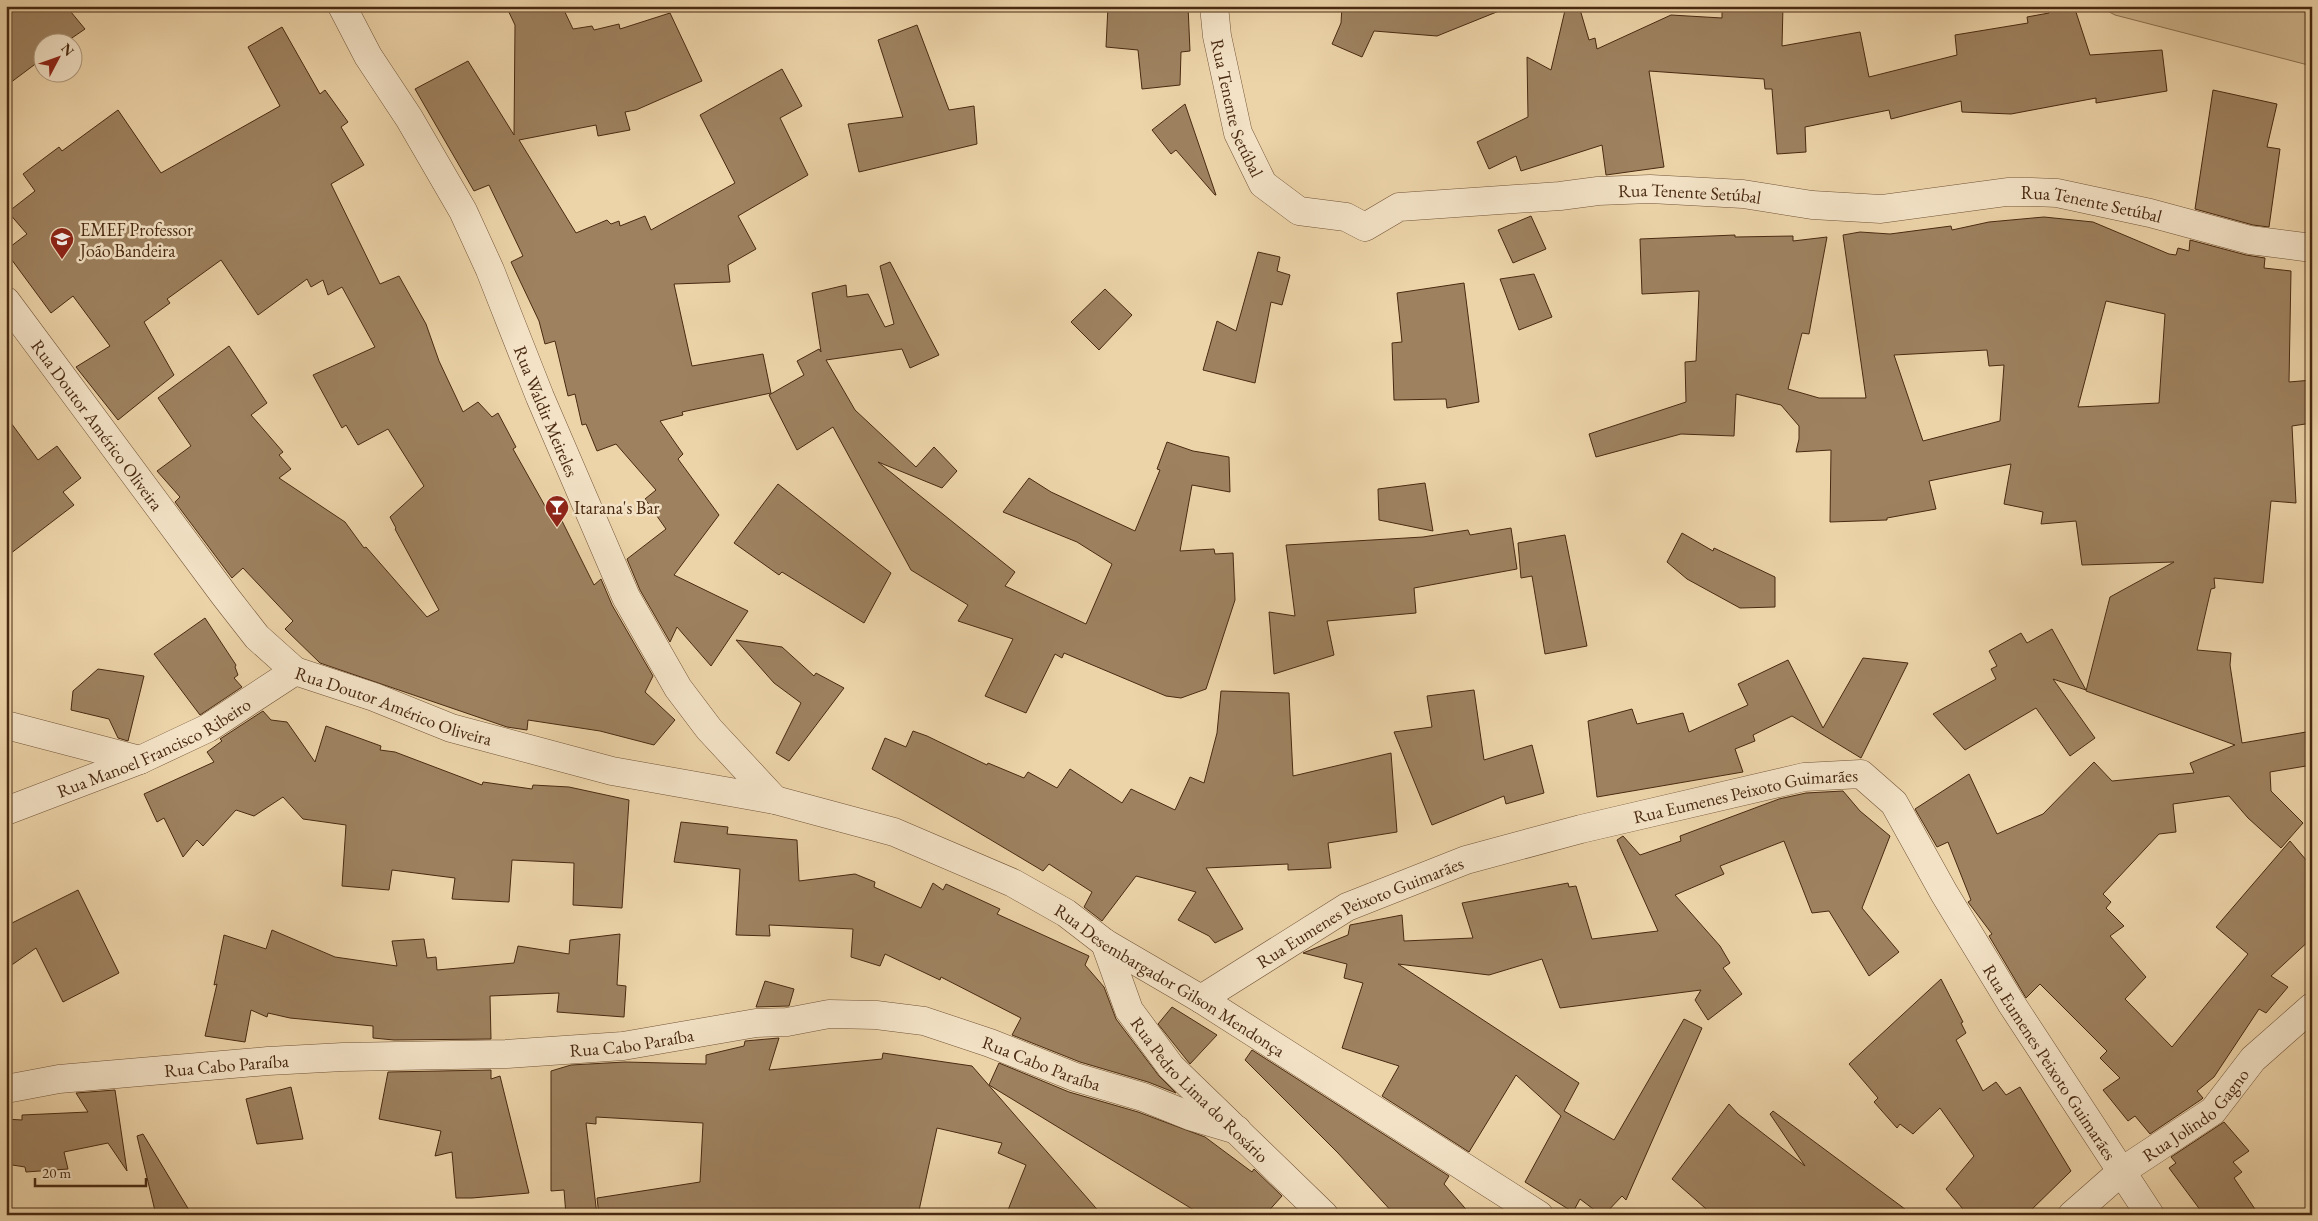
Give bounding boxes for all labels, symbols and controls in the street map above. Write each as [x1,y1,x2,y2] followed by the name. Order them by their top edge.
[32,32,82,82] north arrow
[1206,36,1269,181] street label: Rua Tenente Setúbal
[57,39,79,60] text: N
[1617,177,1763,208] street label: Rua Tenente Setúbal
[2021,181,2165,227] street label: Rua Tenente Setúbal
[78,218,193,262] place label: EMEF Professor João Bandeira
[49,226,75,260] school or university icon: EMEF Professor João Bandeira
[27,335,169,515] street label: Rua Doutor Américo Oliveira
[509,342,584,480] street label: Rua Waldir Meireles
[544,494,570,528] bar icon: Itarana's Bar
[574,496,660,519] place label: Itarana's Bar
[292,660,495,750] street label: Rua Doutor Américo Oliveira
[54,692,255,802] street label: Rua Manoel Francisco Ribeiro
[1631,763,1859,828] street label: Rua Eumenes Peixoto Guimarães
[1252,851,1467,973] street label: Rua Eumenes Peixoto Guimarães
[1051,898,1290,1062] street label: Rua Desembargador Gilson Mendonça
[1978,960,2122,1164] street label: Rua Eumenes Peixoto Guimarães
[1126,1012,1274,1167] street label: Rua Pedro Lima do Rosário
[569,1022,696,1061] street label: Rua Cabo Paraíba
[979,1030,1104,1096] street label: Rua Cabo Paraíba
[163,1048,290,1081] street label: Rua Cabo Paraíba
[2138,1063,2254,1166] street label: Rua Jolindo Gagno
[35,1156,146,1188] scale bar
[42,1163,71,1182] text: 20 m

